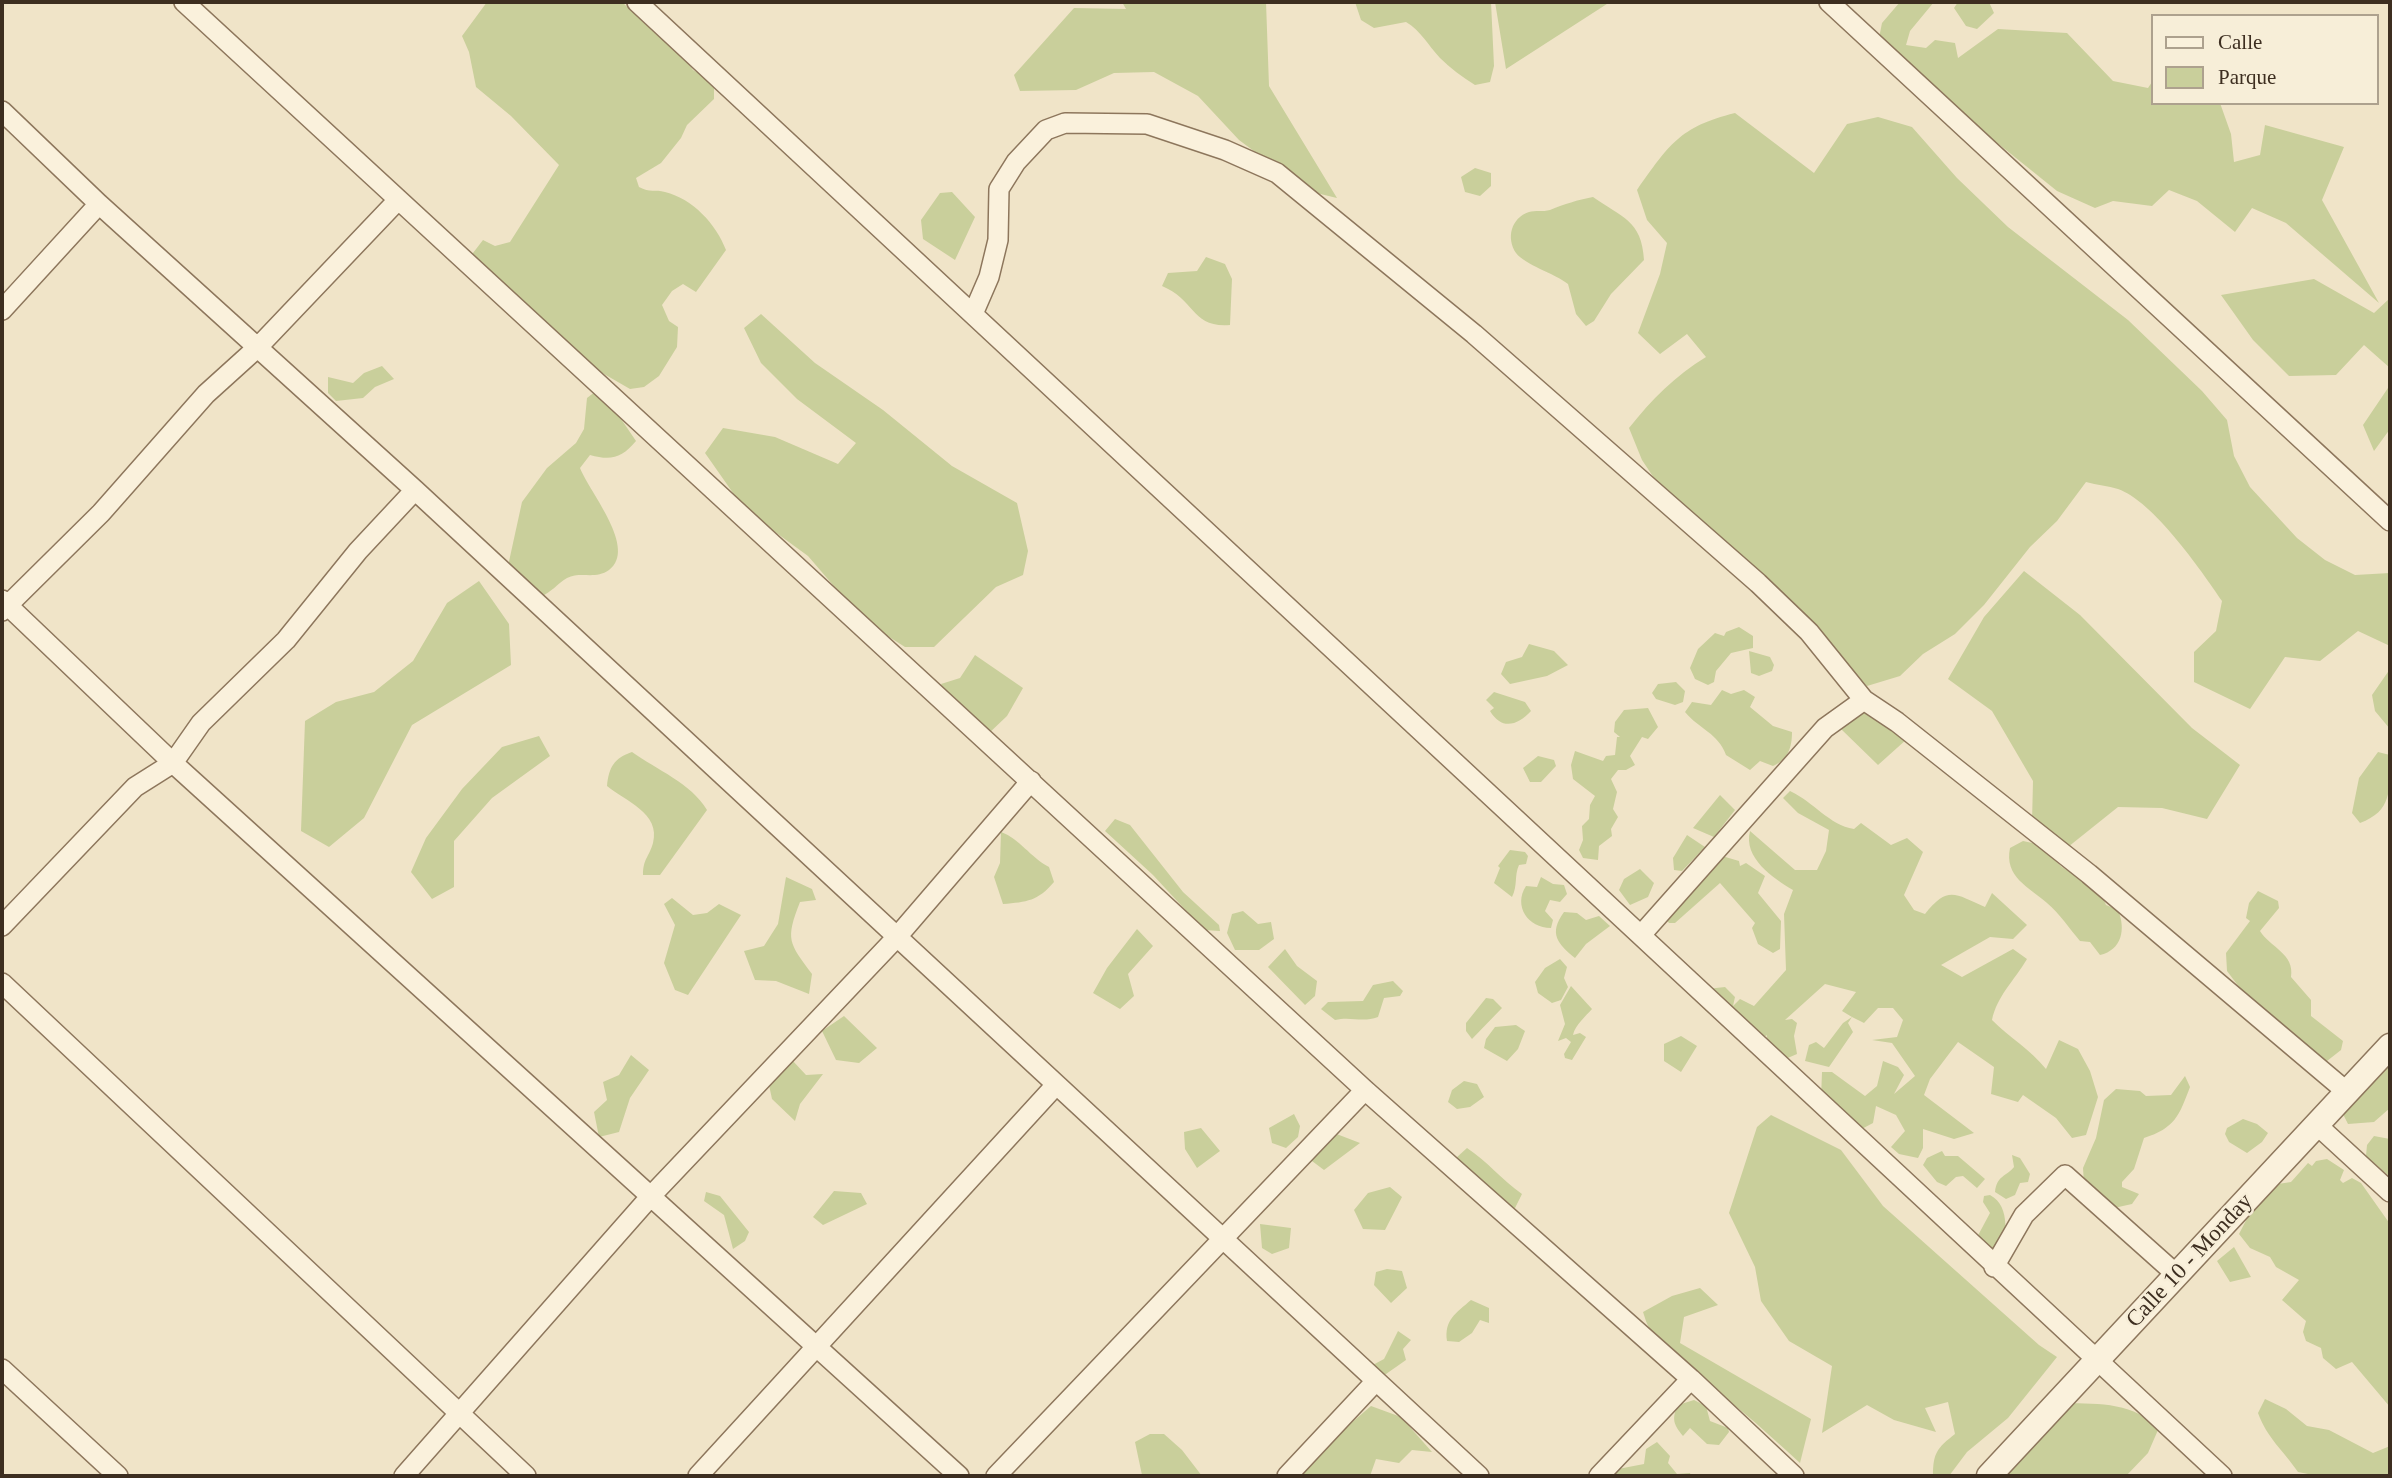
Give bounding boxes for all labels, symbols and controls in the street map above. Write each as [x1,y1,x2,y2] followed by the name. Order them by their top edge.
[2150,14,2378,105] legend
[2218,30,2262,54] text: Calle
[2218,65,2276,89] text: Parque
[2121,1188,2259,1334] street label: Calle 10 - Monday

